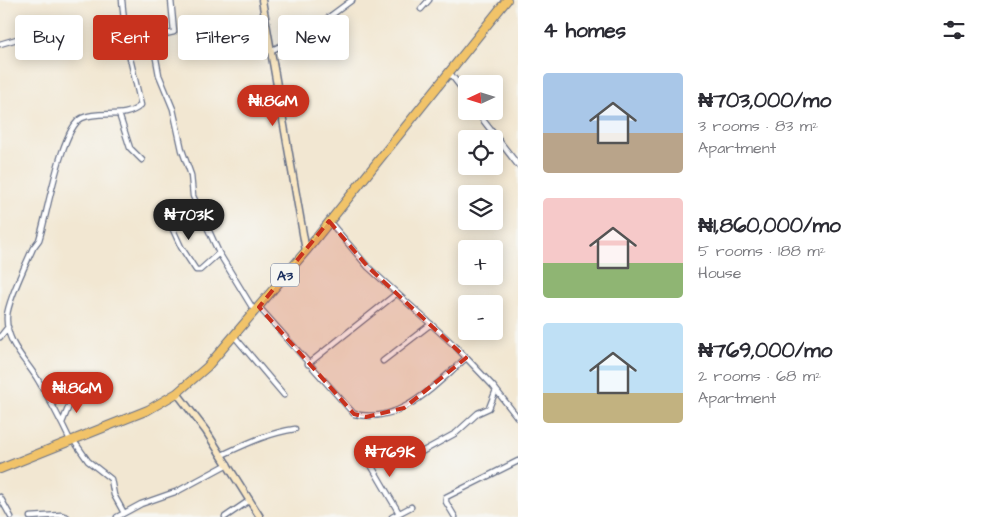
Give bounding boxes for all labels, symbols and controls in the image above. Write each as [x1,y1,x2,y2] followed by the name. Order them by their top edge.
[15,15,83,60] chip: Buy
[93,15,168,60] chip: Rent
[178,15,268,60] chip: Filters
[278,15,349,60] chip: New
[543,16,626,45] text: 4 homes
[940,16,968,44] icon: filters
[458,75,502,120] north arrow
[458,75,503,340] map controls
[232,84,314,127] pin: ₦1.86M
[698,86,831,115] text: ₦703,000/mo
[248,90,298,112] text: ₦1.86M
[583,93,643,153] icon: home
[698,115,818,137] text: 3 rooms · 83 m²
[458,130,503,175] button: locate
[698,137,776,159] text: Apartment
[458,185,503,230] button: layers
[154,198,224,241] pin: ₦703K
[164,204,214,226] text: ₦703K
[698,211,841,240] text: ₦1,860,000/mo
[583,218,643,278] icon: home
[458,240,503,285] button: +
[698,240,826,262] text: 5 rooms · 188 m²
[698,262,742,284] text: House
[271,264,299,286] road number: A3
[458,295,503,340] button: −
[698,336,832,365] text: ₦769,000/mo
[583,343,643,403] icon: home
[698,365,821,387] text: 2 rooms · 68 m²
[36,372,118,414] pin: ₦1.86M
[52,377,102,399] text: ₦1.86M
[698,387,776,409] text: Apartment
[355,436,425,478] pin: ₦769K
[365,441,415,463] text: ₦769K

